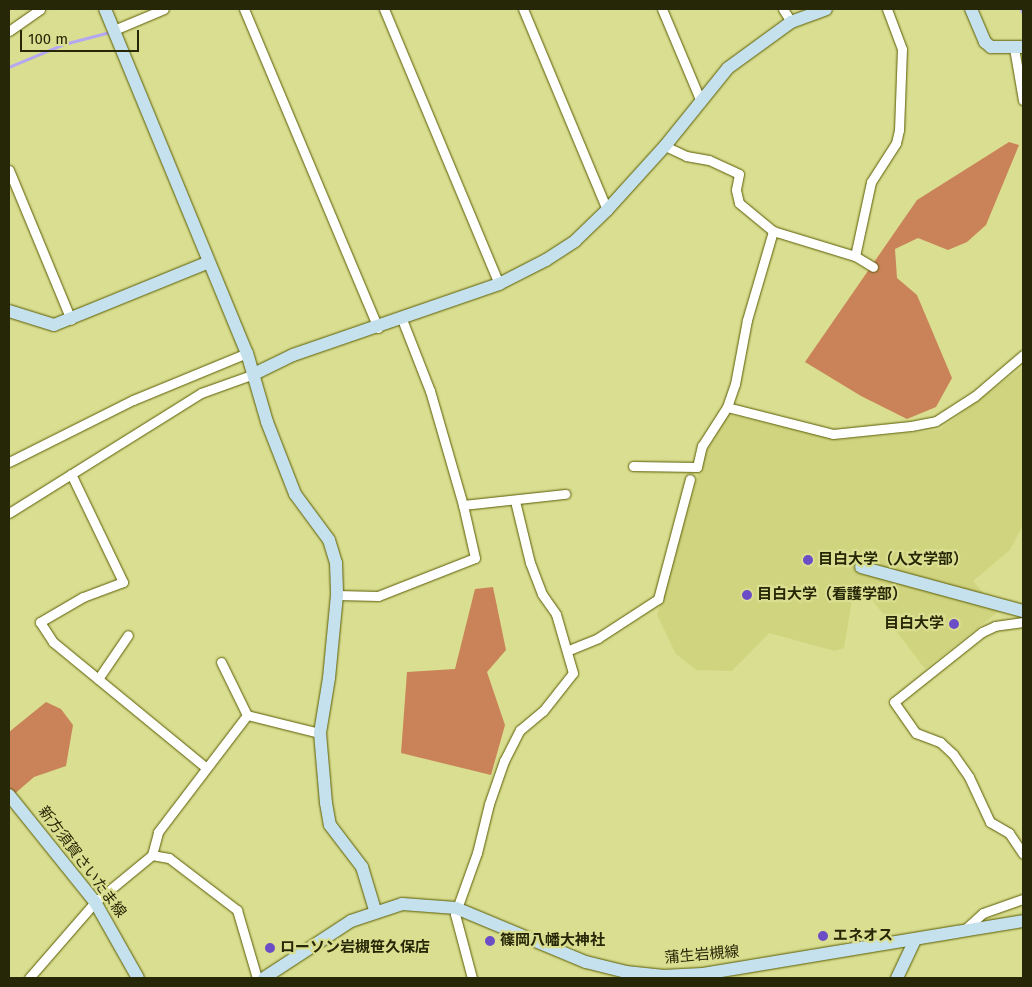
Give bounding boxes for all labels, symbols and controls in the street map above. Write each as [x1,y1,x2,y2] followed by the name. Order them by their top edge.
[22,20,141,52] scale bar
[28,30,68,48] text: 100 m
[818,551,968,569] place label: 目白大学（人文学部）
[802,554,814,566] marker: 目白大学（人文学部）
[757,586,907,604] place label: 目白大学（看護学部）
[741,589,753,601] marker: 目白大学（看護学部）
[884,615,944,633] place label: 目白大学
[948,618,960,630] marker: 目白大学
[34,803,130,921] street label: 新方須賀さいたま線
[833,927,893,945] place label: エネオス
[817,930,829,942] marker: エネオス
[500,932,605,950] place label: 篠岡八幡大神社
[484,935,496,947] marker: 篠岡八幡大神社
[280,939,430,957] place label: ローソン岩槻笹久保店
[264,942,276,954] marker: ローソン岩槻笹久保店
[664,943,740,967] street label: 蒲生岩槻線

